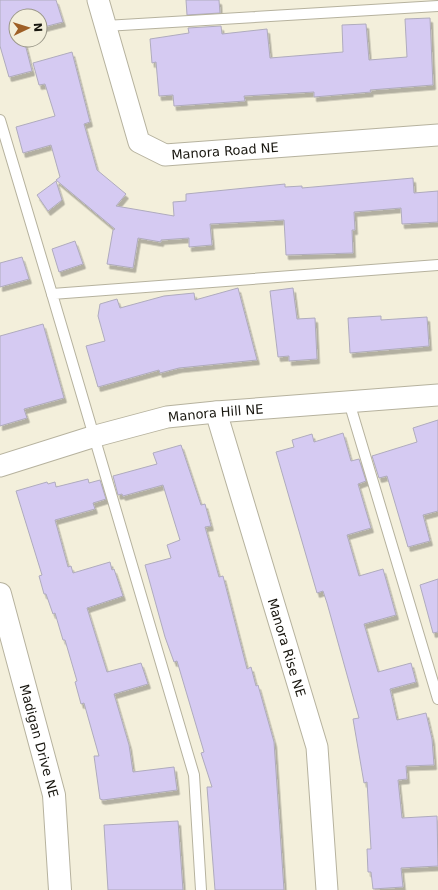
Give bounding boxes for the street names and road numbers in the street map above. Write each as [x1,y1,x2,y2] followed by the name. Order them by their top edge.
[171,139,279,162] street label: Manora Road NE
[167,401,264,424] street label: Manora Hill NE
[265,596,309,699] street label: Manora Rise NE
[17,683,62,799] street label: Madigan Drive NE

